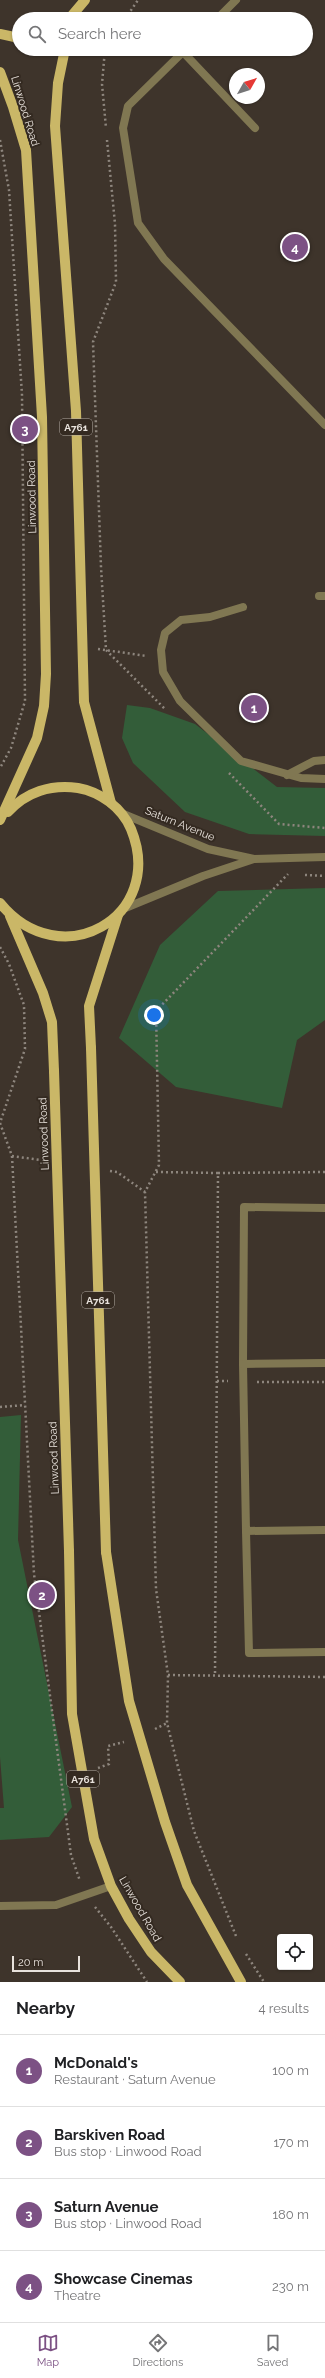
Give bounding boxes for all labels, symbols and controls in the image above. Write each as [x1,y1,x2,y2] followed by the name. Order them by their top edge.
[12,12,313,56] search box
[26,23,48,45] icon: search
[58,25,141,43] text: Search here
[229,68,265,104] north arrow
[8,74,42,148] street label: Linwood Road
[282,232,308,262] pin: 4
[12,414,38,444] pin: 3
[60,419,92,435] road number: A761
[25,460,39,534] street label: Linwood Road
[241,693,267,723] pin: 1
[143,804,217,844] street label: Saturn Avenue
[144,1005,164,1025] your location
[36,1097,52,1171] street label: Linwood Road
[82,1292,114,1308] road number: A761
[46,1421,62,1495] street label: Linwood Road
[29,1580,55,1610] pin: 2
[67,1771,99,1787] road number: A761
[116,1874,164,1944] street label: Linwood Road
[277,1934,313,1970] map controls
[277,1934,313,1970] button: locate
[12,1954,80,1973] scale bar
[18,1956,43,1969] text: 20 m
[16,1998,75,2018] text: Nearby
[258,2001,309,2016] text: 4 results
[54,2054,138,2072] text: McDonald's
[26,2063,32,2078] text: 1
[272,2063,309,2078] text: 100 m
[54,2072,216,2087] text: Restaurant · Saturn Avenue
[54,2126,165,2144] text: Barskiven Road
[25,2135,33,2150] text: 2
[273,2135,309,2150] text: 170 m
[54,2144,202,2159] text: Bus stop · Linwood Road
[54,2198,159,2216] text: Saturn Avenue
[25,2207,33,2222] text: 3
[273,2207,309,2222] text: 180 m
[54,2216,202,2231] text: Bus stop · Linwood Road
[54,2270,193,2288] text: Showcase Cinemas
[25,2279,33,2294] text: 4
[272,2279,309,2294] text: 230 m
[54,2288,101,2303] text: Theatre
[37,2332,59,2369] tab: Map
[133,2332,183,2369] tab: Directions
[257,2332,288,2369] tab: Saved

